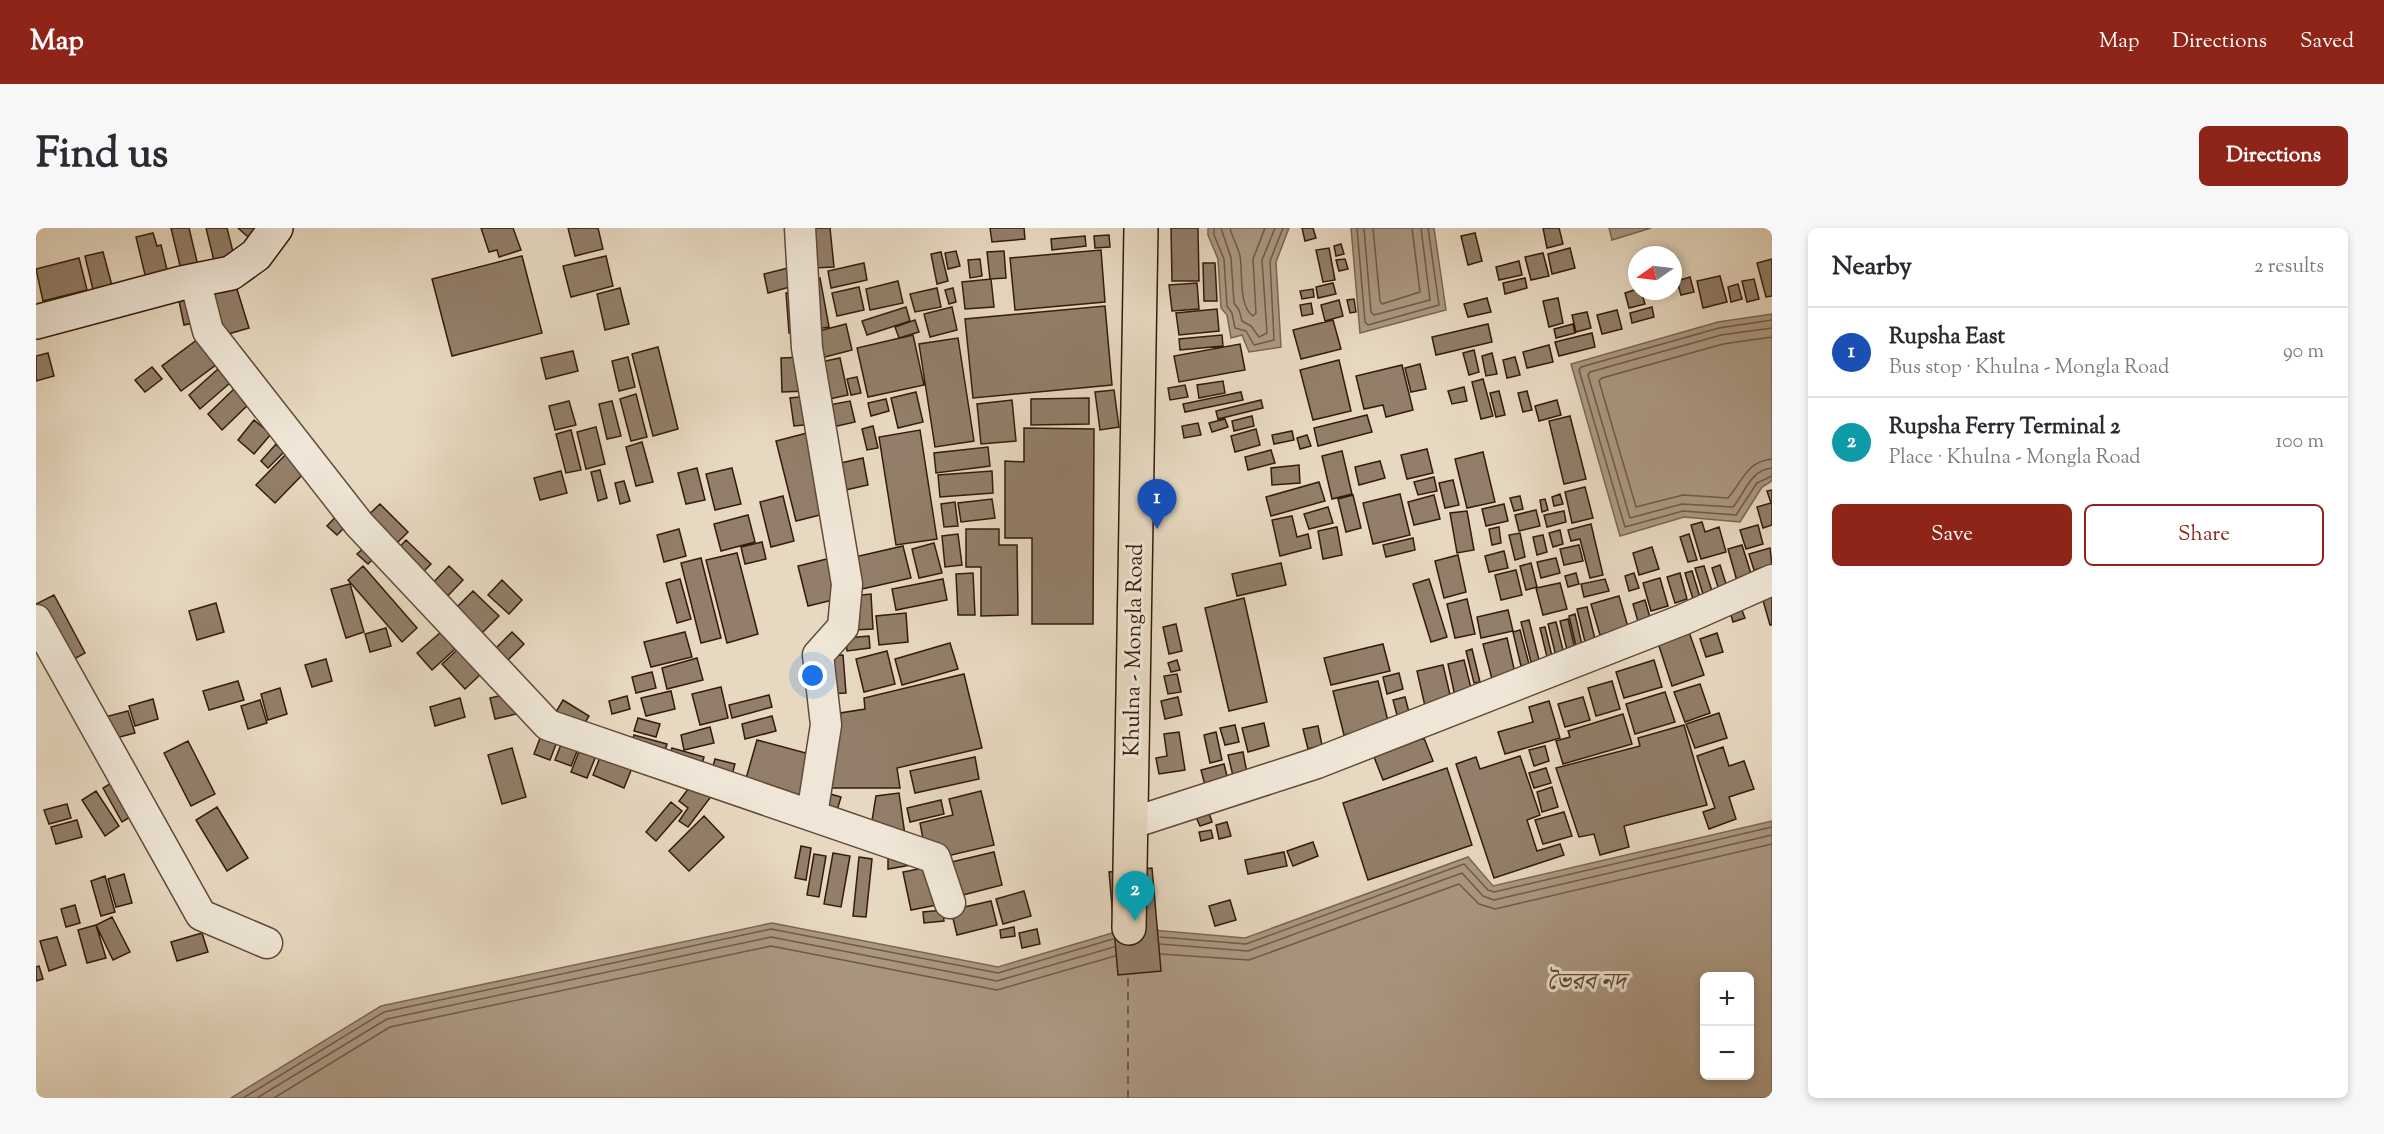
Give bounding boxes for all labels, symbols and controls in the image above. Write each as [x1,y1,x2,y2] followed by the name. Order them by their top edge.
[30,22,84,62] text: Map
[2099,27,2139,57] text: Map
[2172,27,2267,57] text: Directions
[2300,27,2354,57] text: Saved
[36,126,168,186] text: Find us
[2199,126,2348,186] button: Directions
[1628,246,1682,300] north arrow
[1832,249,1912,286] text: Nearby
[2254,253,2324,282] text: 2 results
[1889,322,2005,354] text: Rupsha East
[1848,338,1855,367] text: 1
[2283,338,2324,367] text: 90 m
[1889,354,2169,383] text: Bus stop · Khulna - Mongla Road
[1889,412,2120,444] text: Rupsha Ferry Terminal 2
[1847,428,1856,457] text: 2
[2275,428,2324,457] text: 100 m
[1889,444,2141,473] text: Place · Khulna - Mongla Road
[1138,480,1176,529] pin: 1
[1832,504,2072,566] button: Save
[2084,504,2324,566] button: Share
[1117,543,1153,757] street label: Khulna - Mongla Road
[798,661,827,690] your location
[1116,872,1154,921] pin: 2
[1547,966,1630,1000] water label: ভৈরব নদ
[1700,972,1754,1080] map controls
[1700,972,1754,1026] button: +
[1700,1026,1754,1080] button: −

